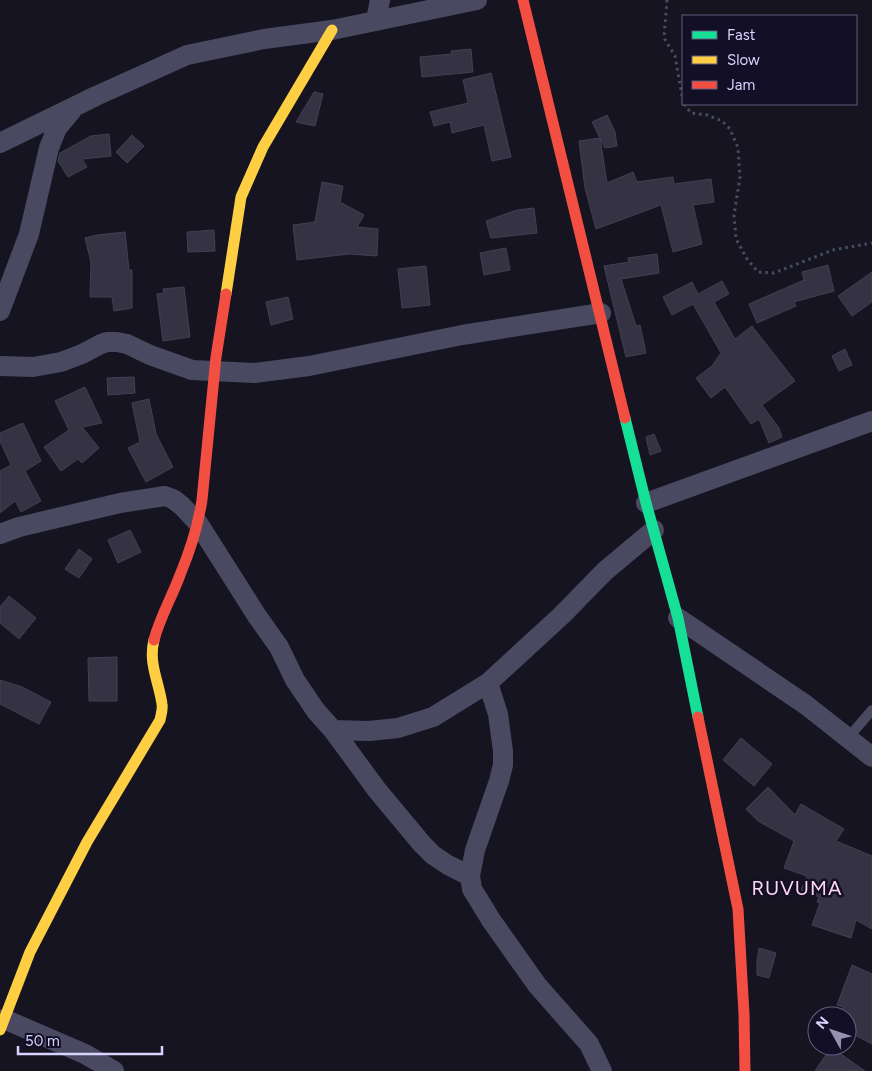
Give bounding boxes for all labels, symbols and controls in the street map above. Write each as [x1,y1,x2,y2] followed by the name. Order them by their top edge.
[682,15,857,105] legend
[727,26,756,44] text: Fast
[727,51,760,69] text: Slow
[727,76,755,94] text: Jam
[752,876,842,900] district label: RUVUMA
[807,1006,857,1056] north arrow
[812,1013,832,1033] text: N
[18,1024,161,1056] scale bar
[25,1032,60,1050] text: 50 m

